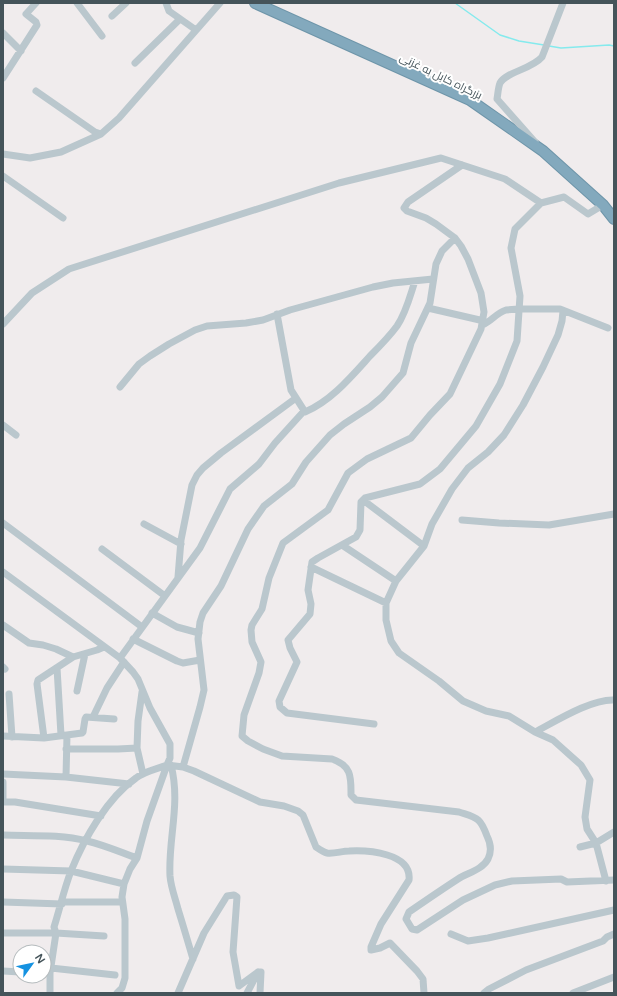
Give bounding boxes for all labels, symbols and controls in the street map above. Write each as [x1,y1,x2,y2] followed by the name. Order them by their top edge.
[397,51,484,102] street label: بزرگراه کابل به غزنی
[12,944,52,984] north arrow
[32,952,48,966] text: N

